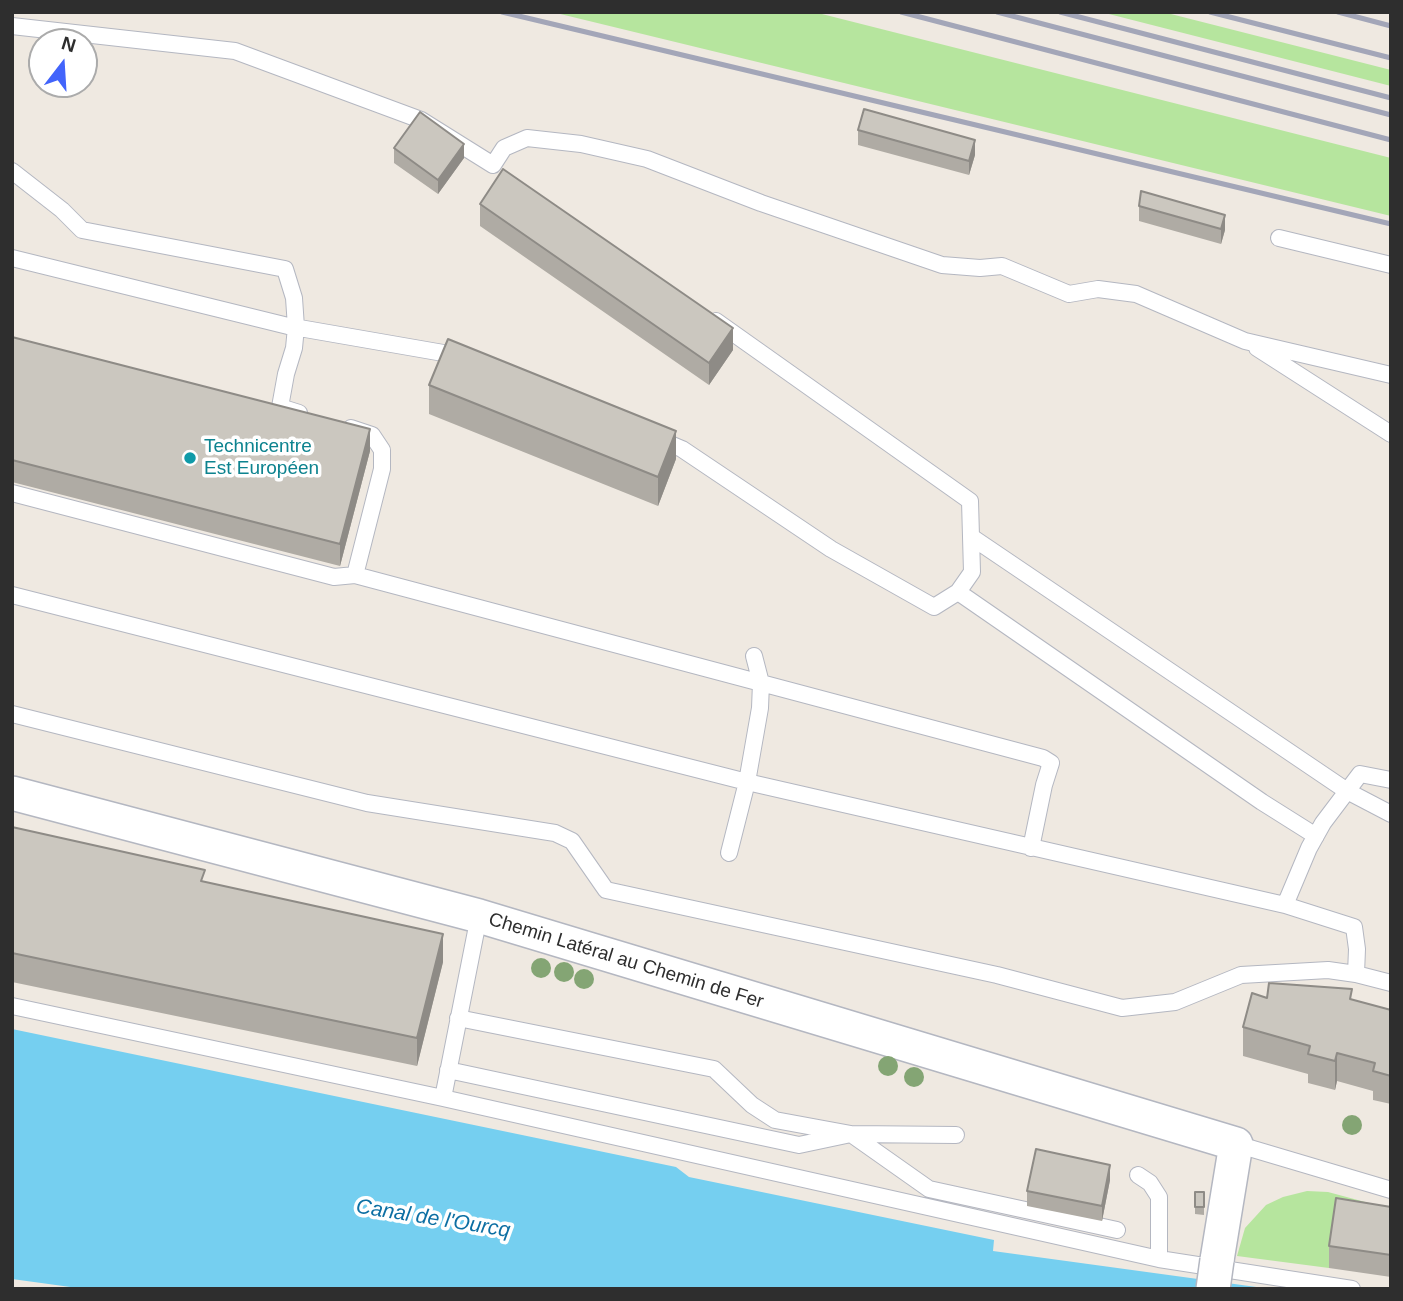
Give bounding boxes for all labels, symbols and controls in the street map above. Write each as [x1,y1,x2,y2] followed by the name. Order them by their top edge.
[28,28,98,98] north arrow
[59,32,78,56] text: N
[204,436,319,480] place label: Technicentre Est Européen
[182,450,198,466] marker: Technicentre Est Européen
[486,908,766,1014] street label: Chemin Latéral au Chemin de Fer
[354,1194,512,1244] water label: Canal de l'Ourcq

